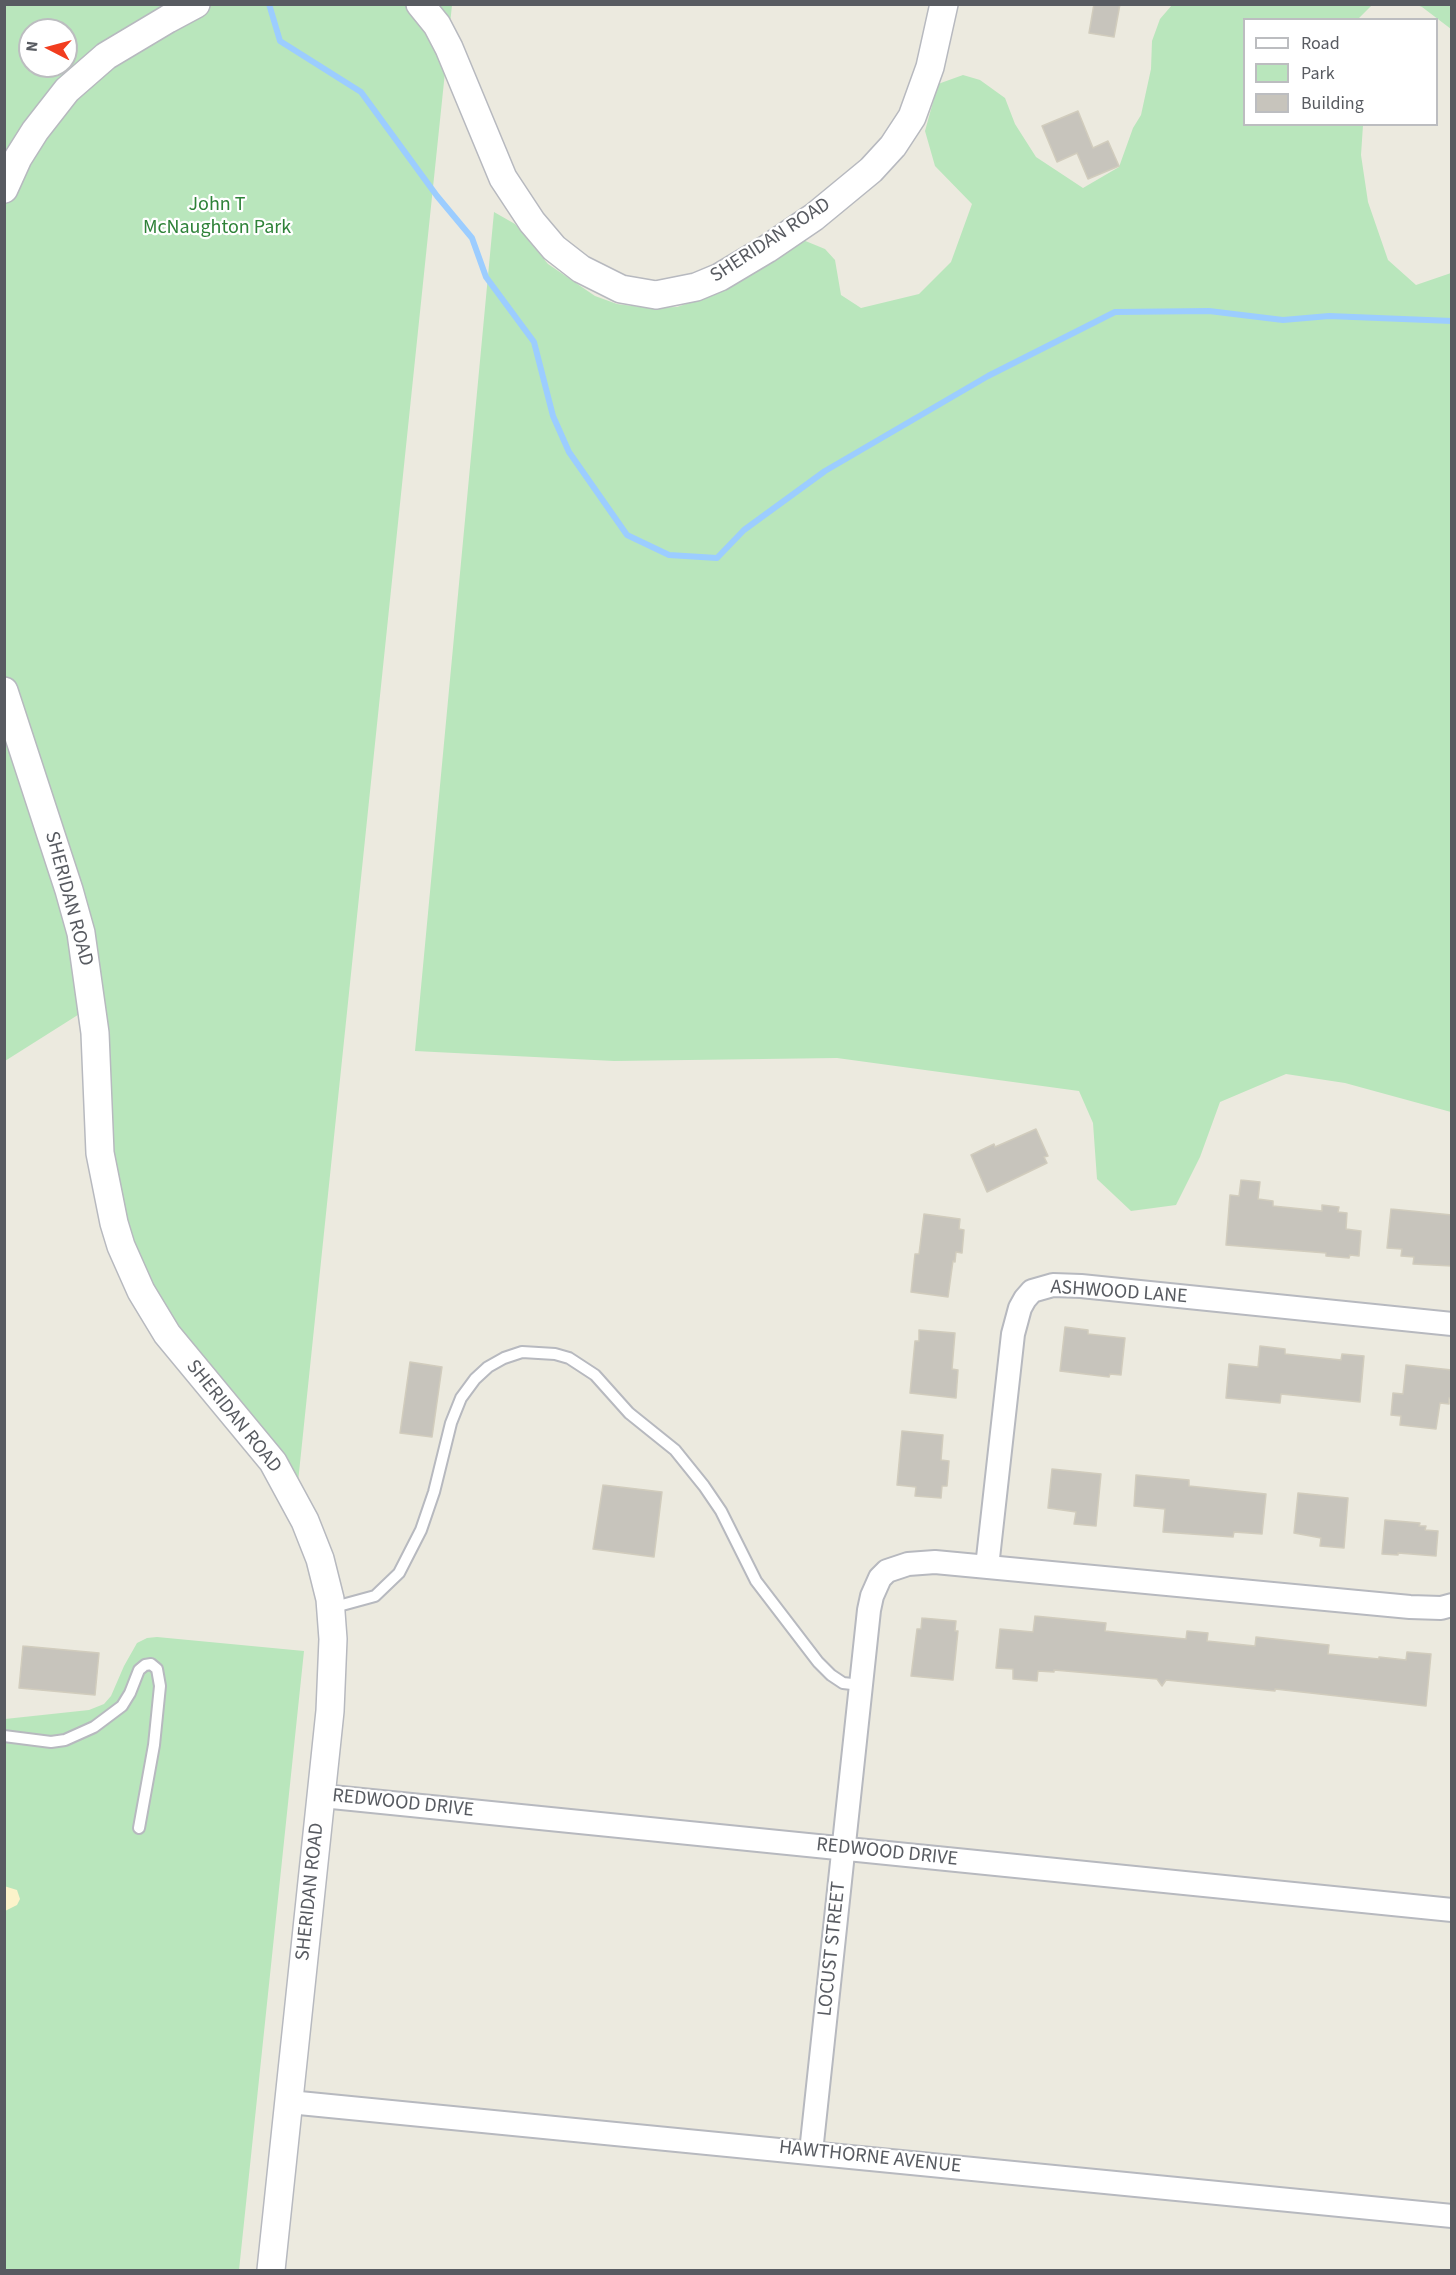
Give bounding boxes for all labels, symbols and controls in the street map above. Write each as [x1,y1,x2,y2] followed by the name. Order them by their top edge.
[18,18,78,78] north arrow
[1243,18,1438,126] legend
[1301,31,1340,56] text: Road
[21,40,44,53] text: N
[1301,61,1335,86] text: Park
[1301,91,1364,116] text: Building
[706,193,836,289] street label: SHERIDAN ROAD
[143,194,291,241] park label: John T McNaughton Park
[38,829,98,969] street label: SHERIDAN ROAD
[1050,1276,1188,1310] street label: ASHWOOD LANE
[180,1356,286,1478] street label: SHERIDAN ROAD
[331,1785,475,1823] street label: REDWOOD DRIVE
[292,1822,330,1962] street label: SHERIDAN ROAD
[815,1834,959,1872] street label: REDWOOD DRIVE
[814,1880,852,2018] street label: LOCUST STREET
[778,2136,962,2180] street label: HAWTHORNE AVENUE

